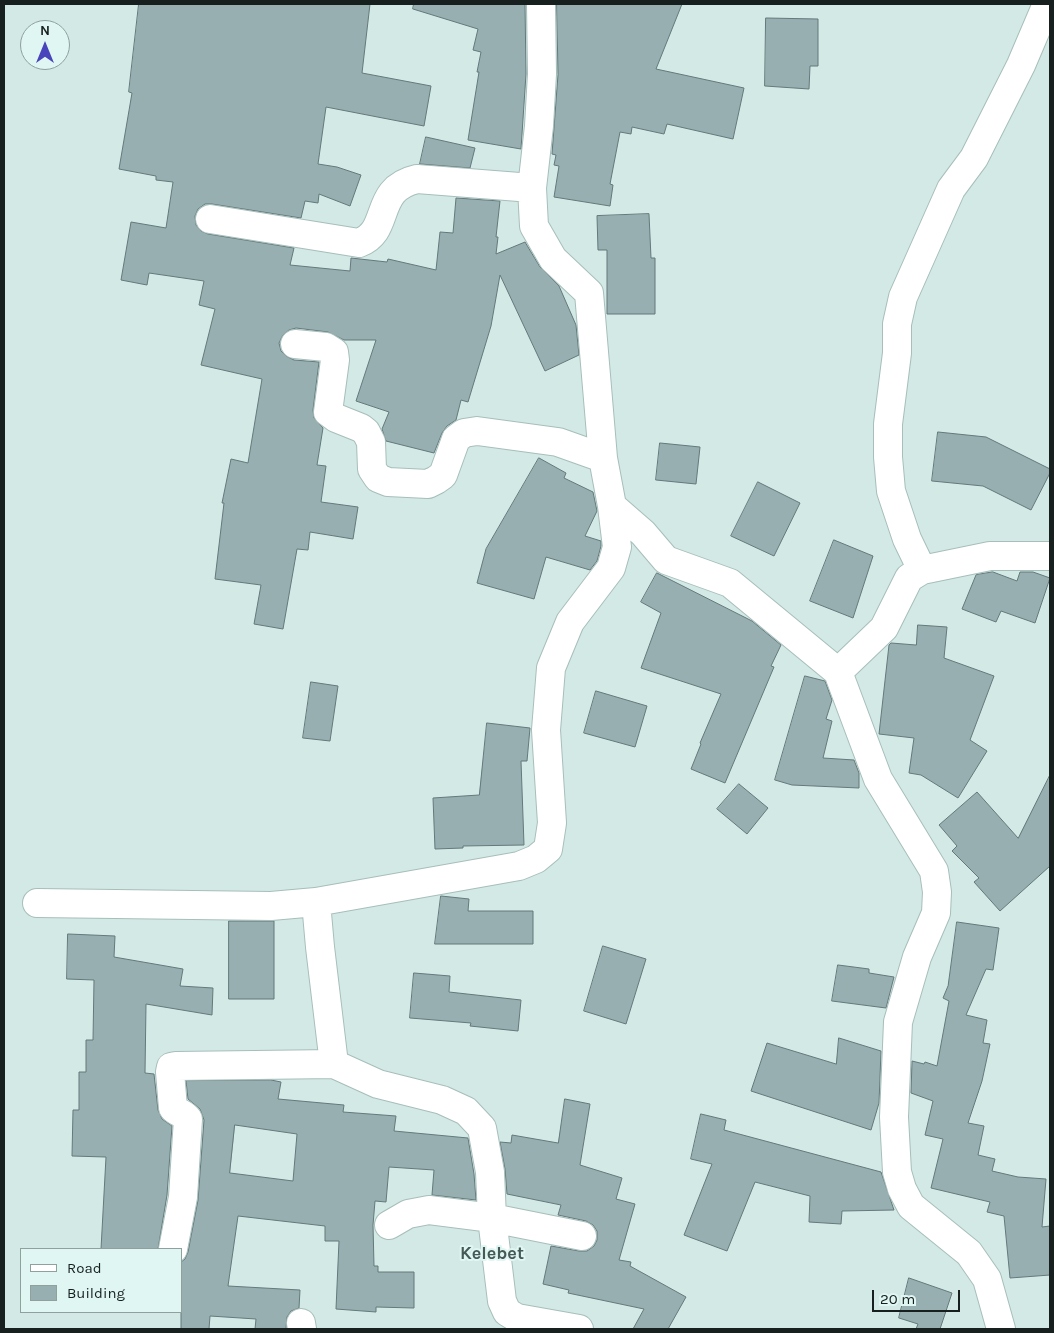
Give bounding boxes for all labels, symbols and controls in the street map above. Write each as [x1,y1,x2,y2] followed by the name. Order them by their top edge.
[20,20,70,70] north arrow
[40,22,50,39] text: N
[460,1243,524,1265] district label: Kelebet
[20,1248,182,1313] legend
[67,1259,102,1277] text: Road
[874,1280,962,1312] scale bar
[67,1284,125,1302] text: Building
[880,1290,915,1308] text: 20 m

